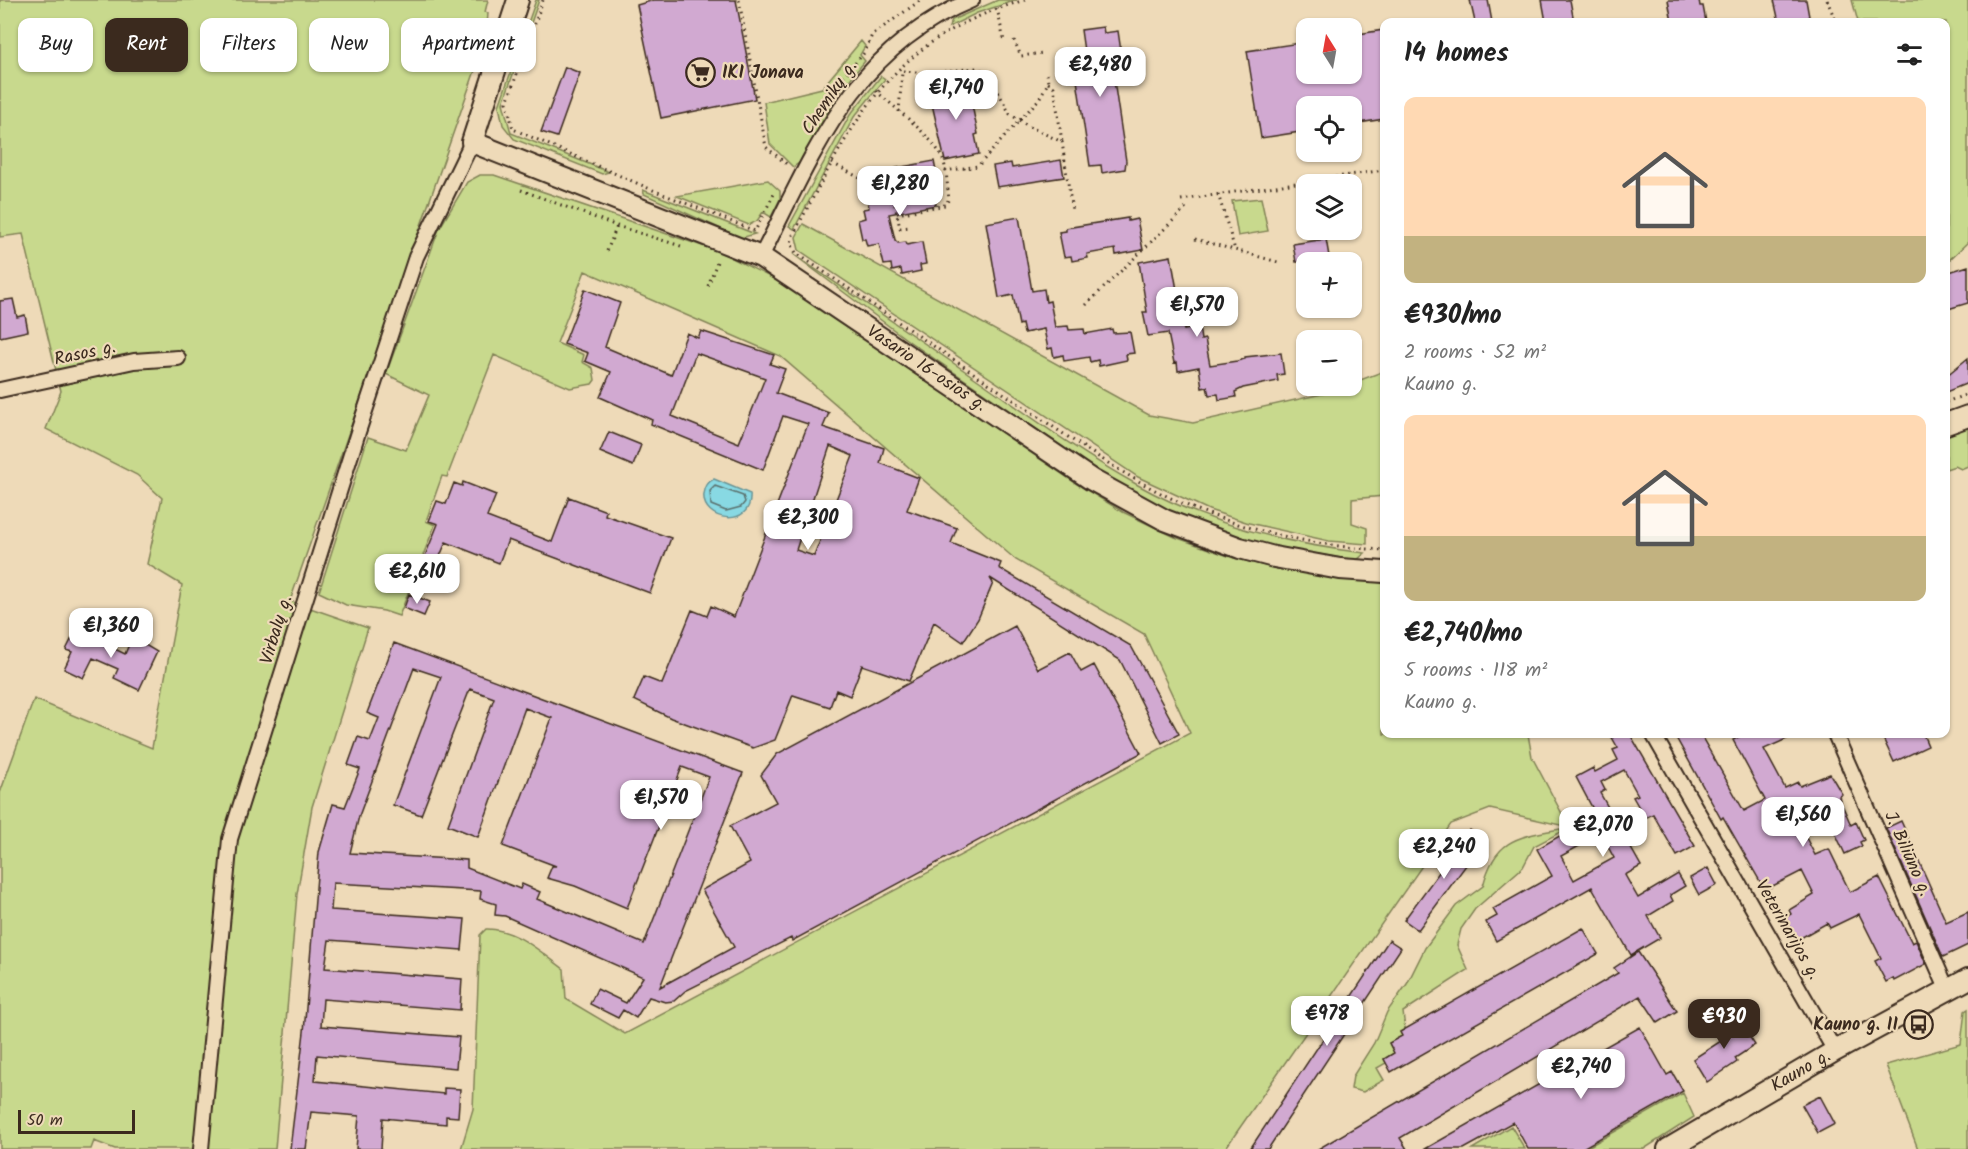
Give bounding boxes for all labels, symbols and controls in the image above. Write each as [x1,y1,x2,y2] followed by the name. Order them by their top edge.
[18,18,93,72] chip: Buy
[105,18,188,72] chip: Rent
[200,18,297,72] chip: Filters
[309,18,389,72] chip: New
[401,18,536,72] chip: Apartment
[1296,18,1362,84] north arrow
[1296,18,1362,396] map controls
[1404,33,1509,75] text: 14 homes
[1893,38,1926,71] icon: filters
[1051,47,1149,98] pin: €2,480
[1069,50,1131,82] text: €2,480
[794,55,866,141] street label: Chemikų g.
[685,57,717,89] supermarket icon: IKI Jonava
[722,59,804,88] place label: IKI Jonava
[907,70,1005,121] pin: €1,740
[929,73,983,105] text: €1,740
[1296,96,1362,162] button: locate
[1611,136,1719,244] icon: home
[851,166,949,217] pin: €1,280
[871,169,929,201] text: €1,280
[1296,174,1362,240] button: layers
[1296,252,1362,318] button: +
[1148,287,1246,338] pin: €1,570
[1170,290,1224,322] text: €1,570
[1404,295,1502,337] text: €930/mo
[861,318,993,420] street label: Vasario 16-osios g.
[1296,330,1362,396] button: −
[51,333,119,375] street label: Rasos g.
[1404,337,1546,369] text: 2 rooms · 52 m²
[1404,369,1477,401] text: Kauno g.
[1611,454,1719,562] icon: home
[759,500,857,551] pin: €2,300
[777,503,839,535] text: €2,300
[368,554,466,605] pin: €2,610
[389,557,445,589] text: €2,610
[253,592,301,668] street label: Virbalų g.
[62,608,160,659] pin: €1,360
[83,611,139,643] text: €1,360
[1404,613,1523,655] text: €2,740/mo
[1404,655,1547,687] text: 5 rooms · 118 m²
[1404,687,1477,719] text: Kauno g.
[612,780,710,831] pin: €1,570
[634,783,688,815] text: €1,570
[1754,797,1852,848] pin: €1,560
[1775,800,1831,832] text: €1,560
[1554,807,1652,858] pin: €2,070
[1875,807,1939,901] street label: J. Biliūno g.
[1573,810,1633,842] text: €2,070
[1395,829,1493,880] pin: €2,240
[1413,832,1475,864] text: €2,240
[1747,874,1827,986] street label: Veterinarijos g.
[1291,996,1363,1047] pin: €978
[1305,999,1349,1031] text: €978
[1688,999,1760,1050] pin: €930
[1702,1002,1746,1034] text: €930
[1903,1009,1935,1041] bus stop icon: Kauno g. II
[1813,1011,1898,1040] place label: Kauno g. II
[1765,1042,1836,1100] street label: Kauno g.
[1532,1049,1630,1100] pin: €2,740
[1551,1052,1611,1084] text: €2,740
[18,1107,135,1134] scale bar
[27,1108,63,1133] text: 50 m

